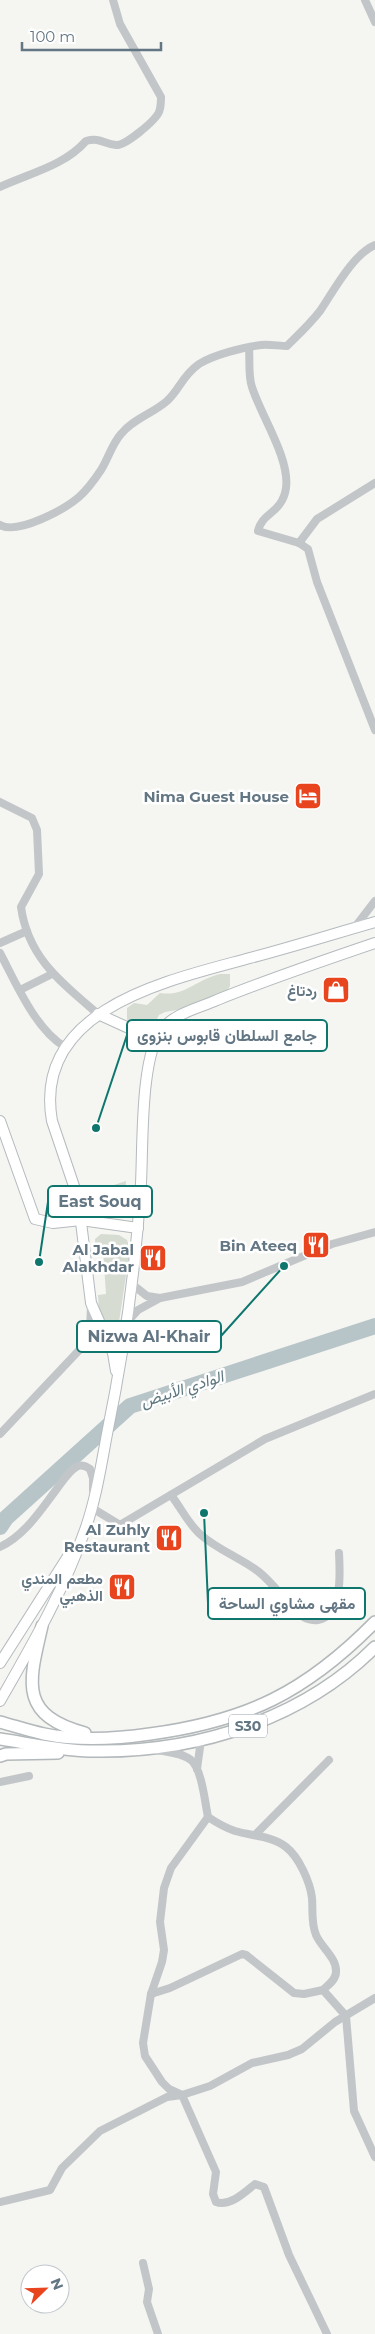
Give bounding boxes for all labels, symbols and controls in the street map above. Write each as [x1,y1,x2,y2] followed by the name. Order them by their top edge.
[22,20,161,52] scale bar
[30,27,75,46] text: 100 m
[293,781,323,811] hotel icon: Nima Guest House
[143,787,289,806] place label: Nima Guest House
[321,975,351,1005] shop icon: ردتاغ
[287,981,317,1001] place label: ردتاغ
[127,1020,327,1051] callout: جامع السلطان قابوس بنزوى
[137,1026,317,1047] text: جامع السلطان قابوس بنزوى
[48,1186,152,1217] callout: East Souq
[58,1192,142,1211] text: East Souq
[301,1230,331,1260] restaurant icon: Bin Ateeq
[219,1236,297,1255] place label: Bin Ateeq
[61,1240,135,1276] place label: Al Jabal Alakhdar
[138,1243,168,1273] restaurant icon: Al Jabal Alakhdar
[77,1321,221,1352] callout: Nizwa Al-Khair
[87,1327,211,1346] text: Nizwa Al-Khair
[138,1366,229,1415] water label: الوادي الأبيض
[64,1520,151,1556] place label: Al Zuhly Restaurant
[154,1523,184,1553] restaurant icon: Al Zuhly Restaurant
[21,1569,103,1609] place label: مطعم المندي الذهبي
[107,1572,137,1602] restaurant icon: مطعم المندي الذهبي
[208,1588,365,1619] callout: مقهى مشاوي الساحة
[219,1594,356,1617] text: مقهى مشاوي الساحة
[229,1714,267,1738] road number: S30
[20,2264,70,2314] north arrow
[46,2275,67,2293] text: N

